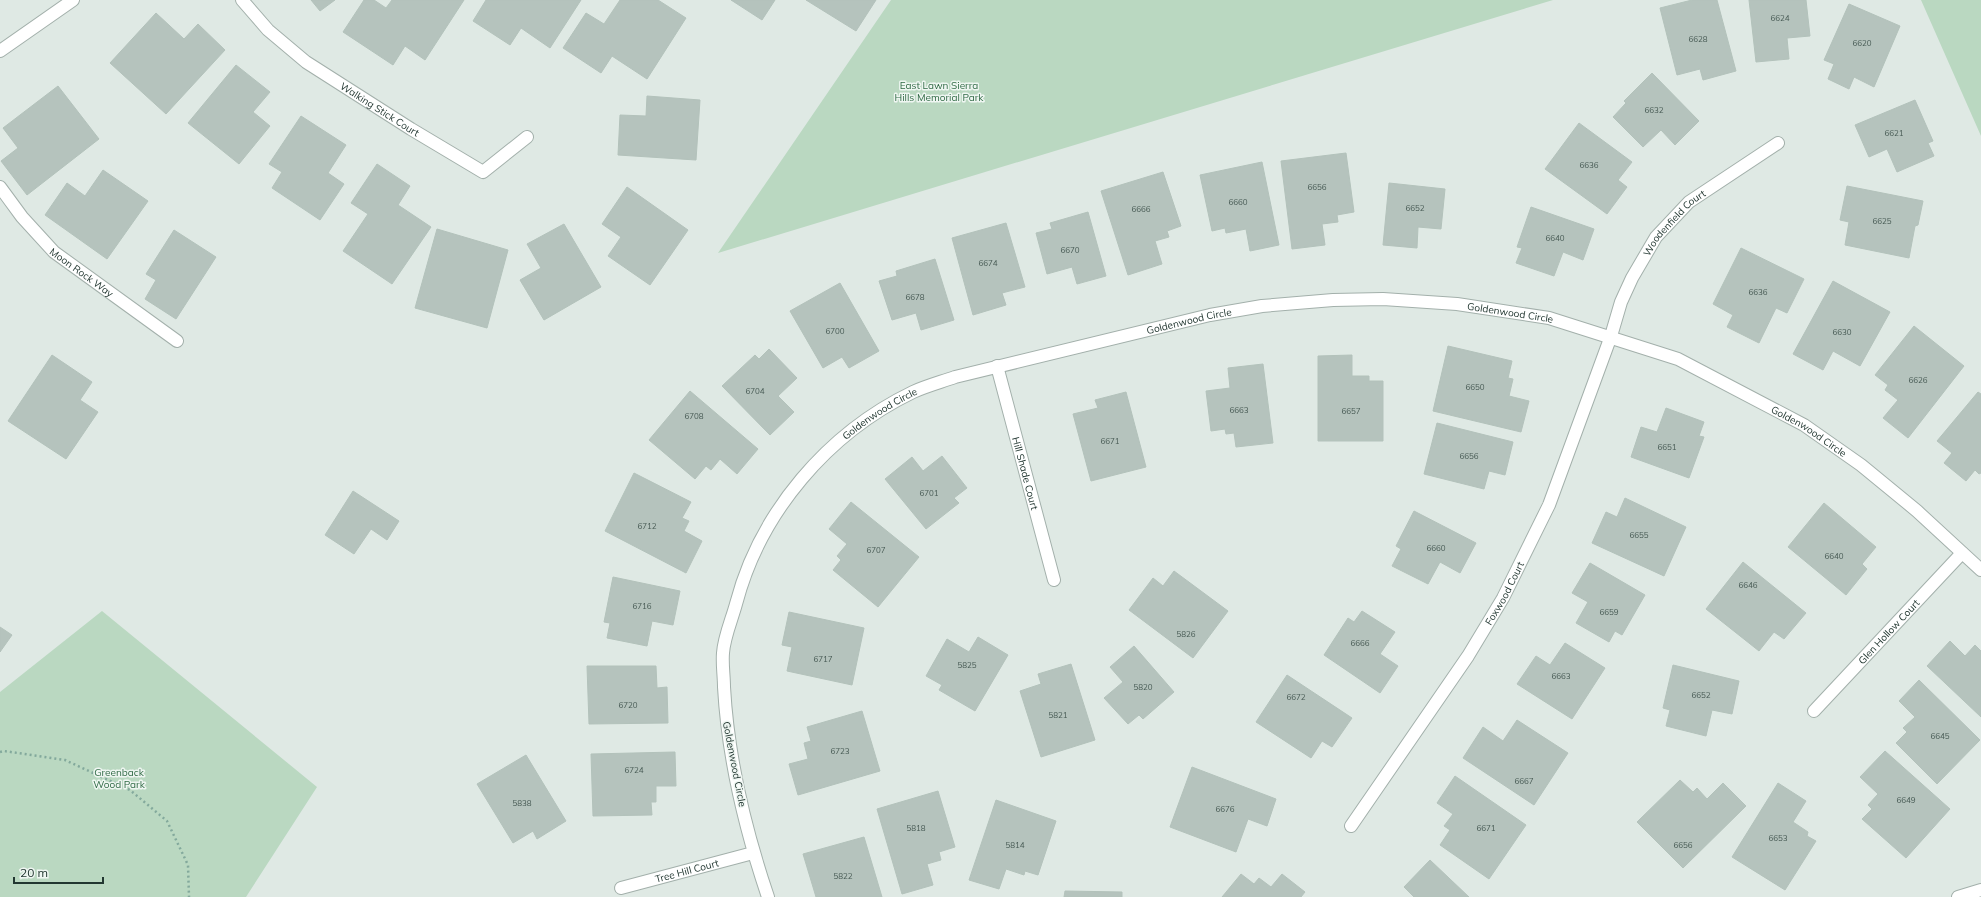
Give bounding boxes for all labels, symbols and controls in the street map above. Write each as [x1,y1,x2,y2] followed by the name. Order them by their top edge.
[1770,13,1790,23] house number: 6624
[1688,34,1708,44] house number: 6628
[1852,38,1872,48] house number: 6620
[895,79,984,104] park label: East Lawn Sierra Hills Memorial Park
[338,80,422,140] street label: Walking Stick Court
[1644,105,1664,115] house number: 6632
[1884,128,1904,138] house number: 6621
[1579,160,1599,170] house number: 6636
[1307,182,1327,192] house number: 6656
[1640,187,1708,258] street label: Woodenfield Court
[1228,197,1248,207] house number: 6660
[1405,203,1425,213] house number: 6652
[1131,204,1151,214] house number: 6666
[1872,216,1892,226] house number: 6625
[1545,233,1565,243] house number: 6640
[47,245,117,300] street label: Moon Rock Way
[1060,245,1080,255] house number: 6670
[978,258,998,268] house number: 6674
[1748,287,1768,297] house number: 6636
[905,292,925,302] house number: 6678
[1466,300,1555,326] street label: Goldenwood Circle
[1145,305,1233,337] street label: Goldenwood Circle
[825,326,845,336] house number: 6700
[1832,327,1852,337] house number: 6630
[1908,375,1928,385] house number: 6626
[1465,382,1485,392] house number: 6650
[840,385,919,443] street label: Goldenwood Circle
[745,386,765,396] house number: 6704
[1769,403,1849,460] street label: Goldenwood Circle
[1229,405,1249,415] house number: 6663
[1341,406,1361,416] house number: 6657
[684,411,704,421] house number: 6708
[1009,435,1041,512] street label: Hill Shade Court
[1100,436,1120,446] house number: 6671
[1657,442,1677,452] house number: 6651
[1459,451,1479,461] house number: 6656
[919,488,939,498] house number: 6701
[637,521,657,531] house number: 6712
[1629,530,1649,540] house number: 6655
[1426,543,1446,553] house number: 6660
[866,545,886,555] house number: 6707
[1824,551,1844,561] house number: 6640
[1482,559,1527,628] street label: Foxwood Court
[1738,580,1758,590] house number: 6646
[1855,596,1923,667] street label: Glen Hollow Court
[632,601,652,611] house number: 6716
[1599,607,1619,617] house number: 6659
[1176,629,1196,639] house number: 5826
[1350,638,1370,648] house number: 6666
[813,654,833,664] house number: 6717
[957,660,977,670] house number: 5825
[1551,671,1571,681] house number: 6663
[1133,682,1153,692] house number: 5820
[1691,690,1711,700] house number: 6652
[1286,692,1306,702] house number: 6672
[618,700,638,710] house number: 6720
[1048,710,1068,720] house number: 5821
[720,720,749,808] street label: Goldenwood Circle
[1930,731,1950,741] house number: 6645
[830,746,850,756] house number: 6723
[624,765,644,775] house number: 6724
[93,766,146,791] park label: Greenback Wood Park
[1514,776,1534,786] house number: 6667
[1896,795,1916,805] house number: 6649
[512,798,532,808] house number: 5838
[1215,804,1235,814] house number: 6676
[906,823,926,833] house number: 5818
[1476,823,1496,833] house number: 6671
[1768,833,1788,843] house number: 6653
[1005,840,1025,850] house number: 5814
[1673,840,1693,850] house number: 6656
[654,856,721,886] street label: Tree Hill Court
[14,859,103,885] scale bar
[20,865,48,880] text: 20 m
[833,871,853,881] house number: 5822

